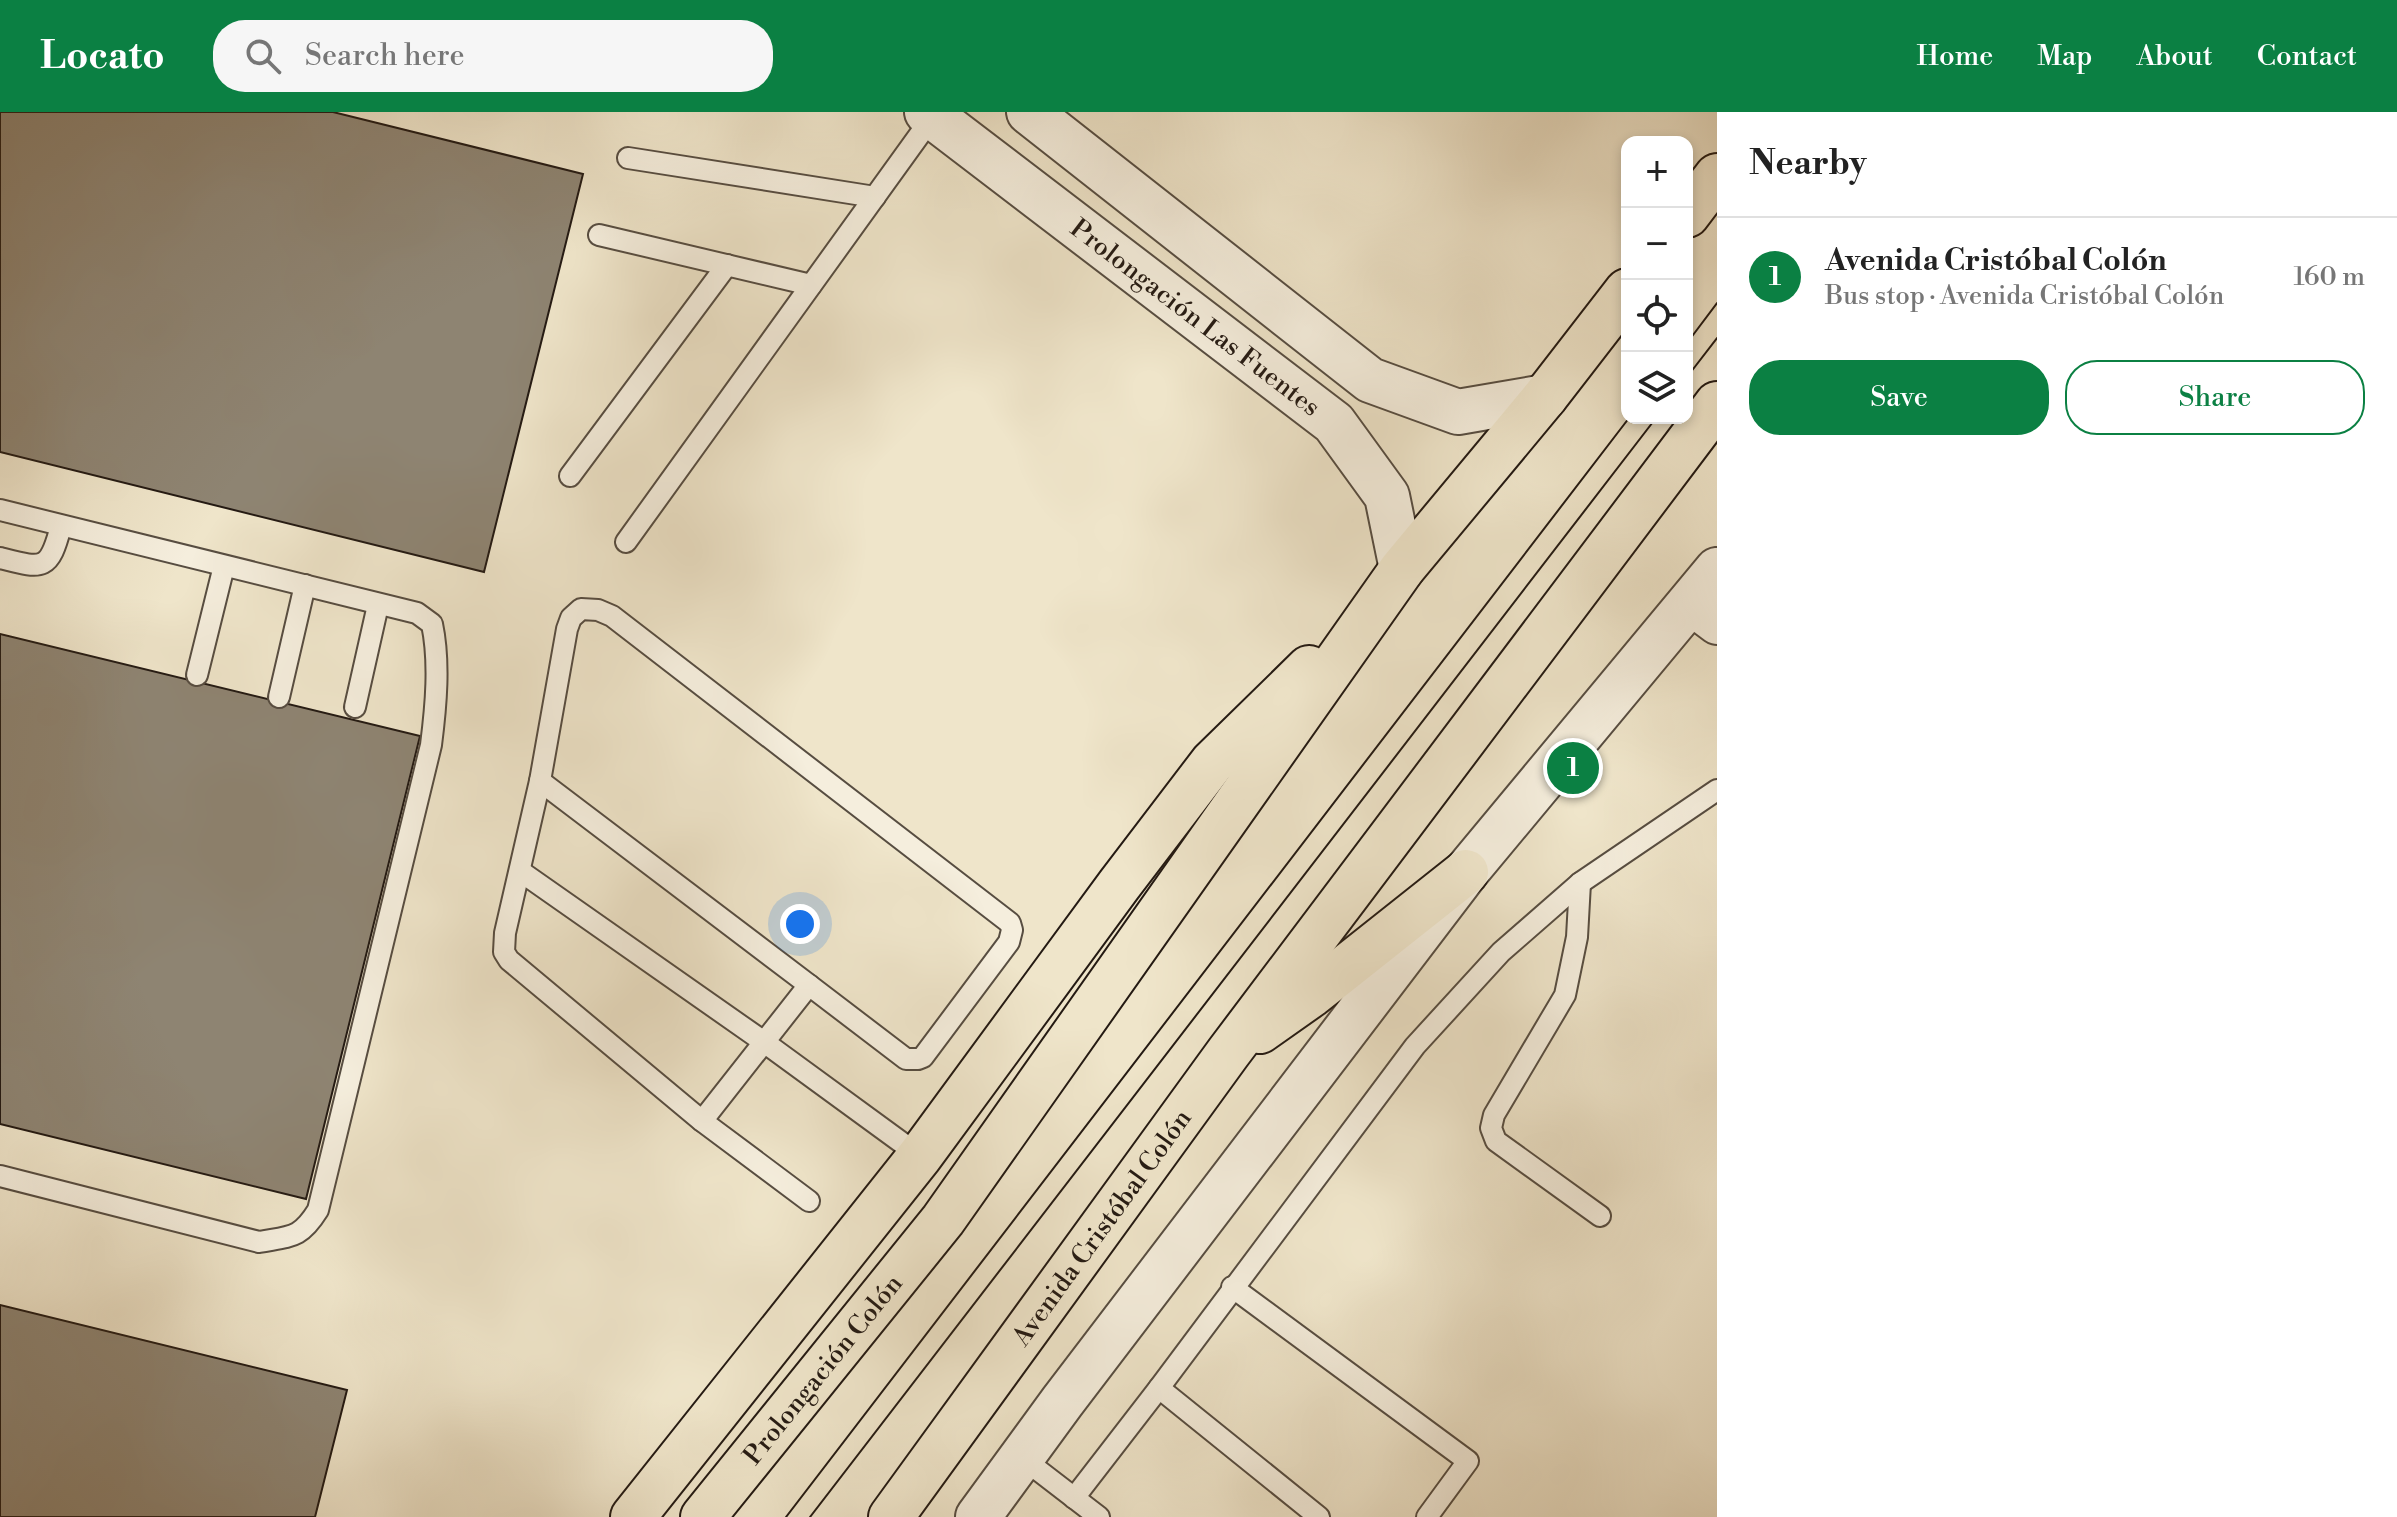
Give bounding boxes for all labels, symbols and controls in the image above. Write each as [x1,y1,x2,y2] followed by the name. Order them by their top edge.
[213,20,773,92] search box
[40,33,165,80] text: Locato
[241,34,285,78] icon: search
[305,37,465,75] text: Search here
[1917,39,1993,74] text: Home
[2037,39,2092,74] text: Map
[2136,39,2213,74] text: About
[2257,39,2357,74] text: Contact
[1621,136,1693,424] map controls
[1621,136,1693,208] button: +
[1749,143,1867,185] text: Nearby
[1621,208,1693,280] button: −
[1064,212,1326,424] street label: Prolongación Las Fuentes
[1825,242,2167,280] text: Avenida Cristóbal Colón
[1769,261,1781,293] text: 1
[2294,261,2365,293] text: 160 m
[1621,280,1693,352] button: locate
[1825,280,2224,312] text: Bus stop · Avenida Cristóbal Colón
[1621,352,1693,424] button: layers
[1749,360,2049,435] button: Save
[2065,360,2365,435] button: Share
[1547,738,1599,798] pin: 1
[780,904,820,944] your location
[1005,1103,1199,1353] street label: Avenida Cristóbal Colón
[737,1268,910,1471] street label: Prolongación Colón

